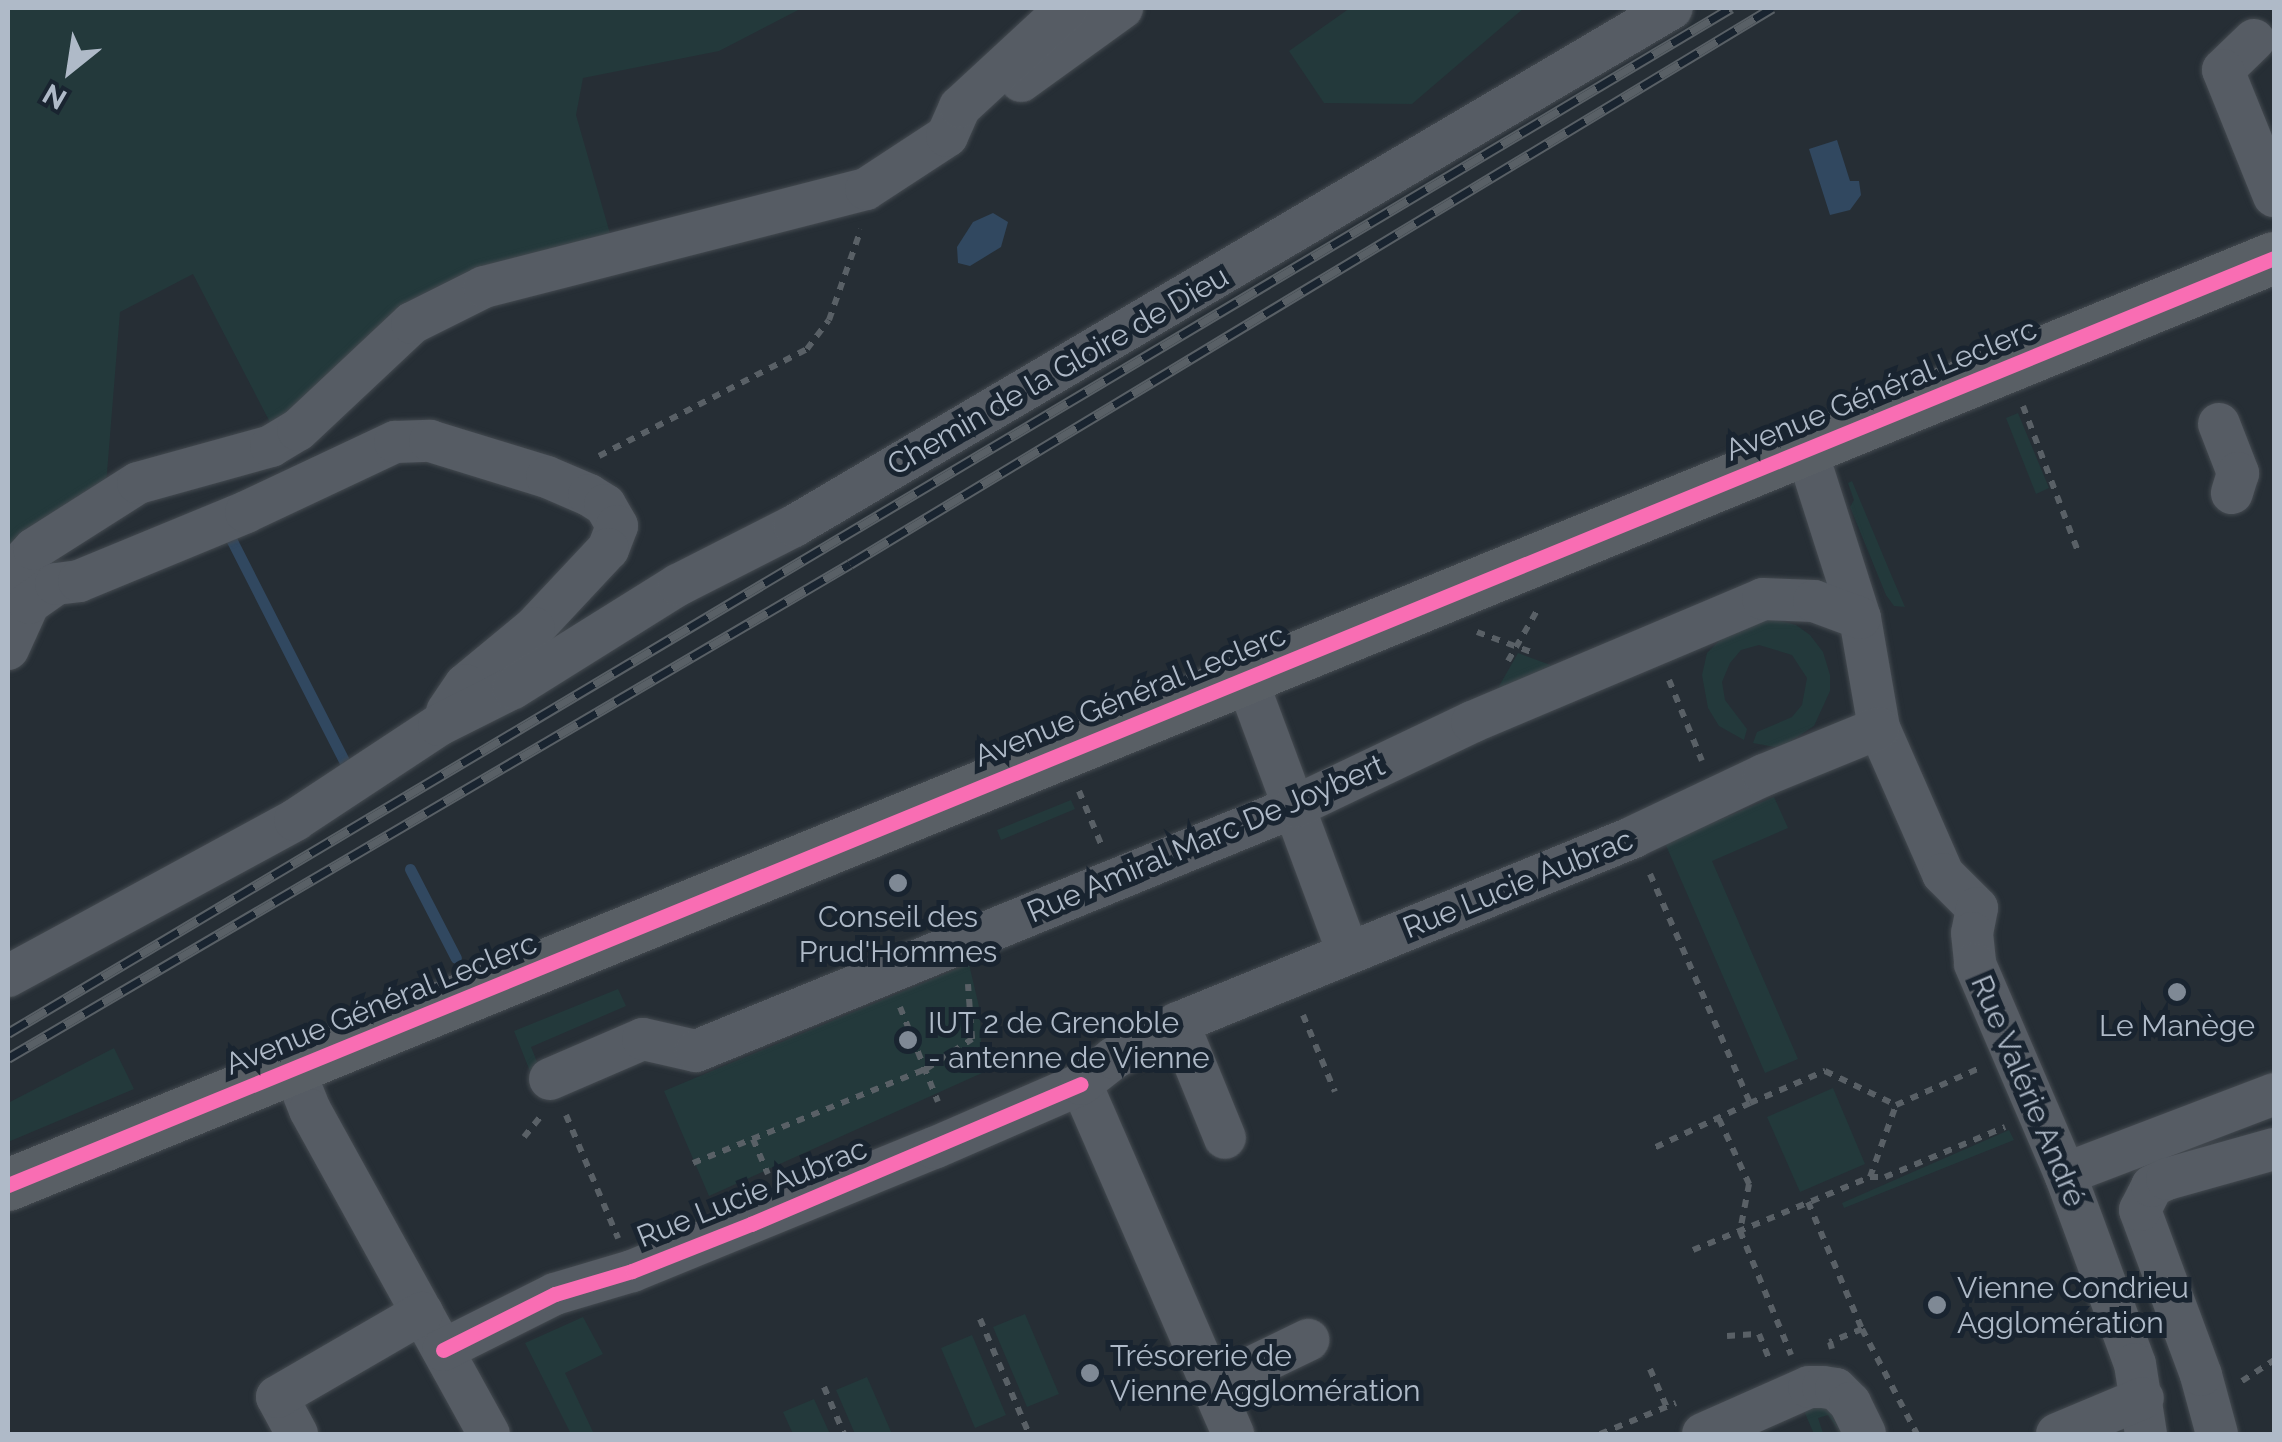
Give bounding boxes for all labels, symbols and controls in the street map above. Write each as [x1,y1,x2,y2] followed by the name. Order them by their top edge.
[20,20,120,120] north arrow
[37,77,72,116] text: N
[881,258,1235,484] street label: Chemin de la Gloire de Dieu
[1720,311,2042,469] street label: Avenue Général Leclerc
[969,617,1291,775] street label: Avenue Général Leclerc
[1021,747,1391,931] street label: Rue Amiral Marc De Joybert
[1397,821,1639,947] street label: Rue Lucie Aubrac
[887,872,909,894] marker: Conseil des Prud'Hommes
[799,899,997,970] place label: Conseil des Prud'Hommes
[220,925,542,1083] street label: Avenue Général Leclerc
[1963,969,2093,1213] street label: Rue Valérie André
[2166,981,2188,1003] marker: Le Manège
[928,1005,1211,1076] place label: IUT 2 de Grenoble - antenne de Vienne
[2099,1008,2255,1044] place label: Le Manège
[897,1029,919,1051] marker: IUT 2 de Grenoble - antenne de Vienne
[631,1130,873,1256] street label: Rue Lucie Aubrac
[1957,1270,2189,1340] place label: Vienne Condrieu Agglomération
[1926,1294,1948,1316] marker: Vienne Condrieu Agglomération
[1110,1338,1421,1408] place label: Trésorerie de Vienne Agglomération
[1079,1362,1101,1384] marker: Trésorerie de Vienne Agglomération

